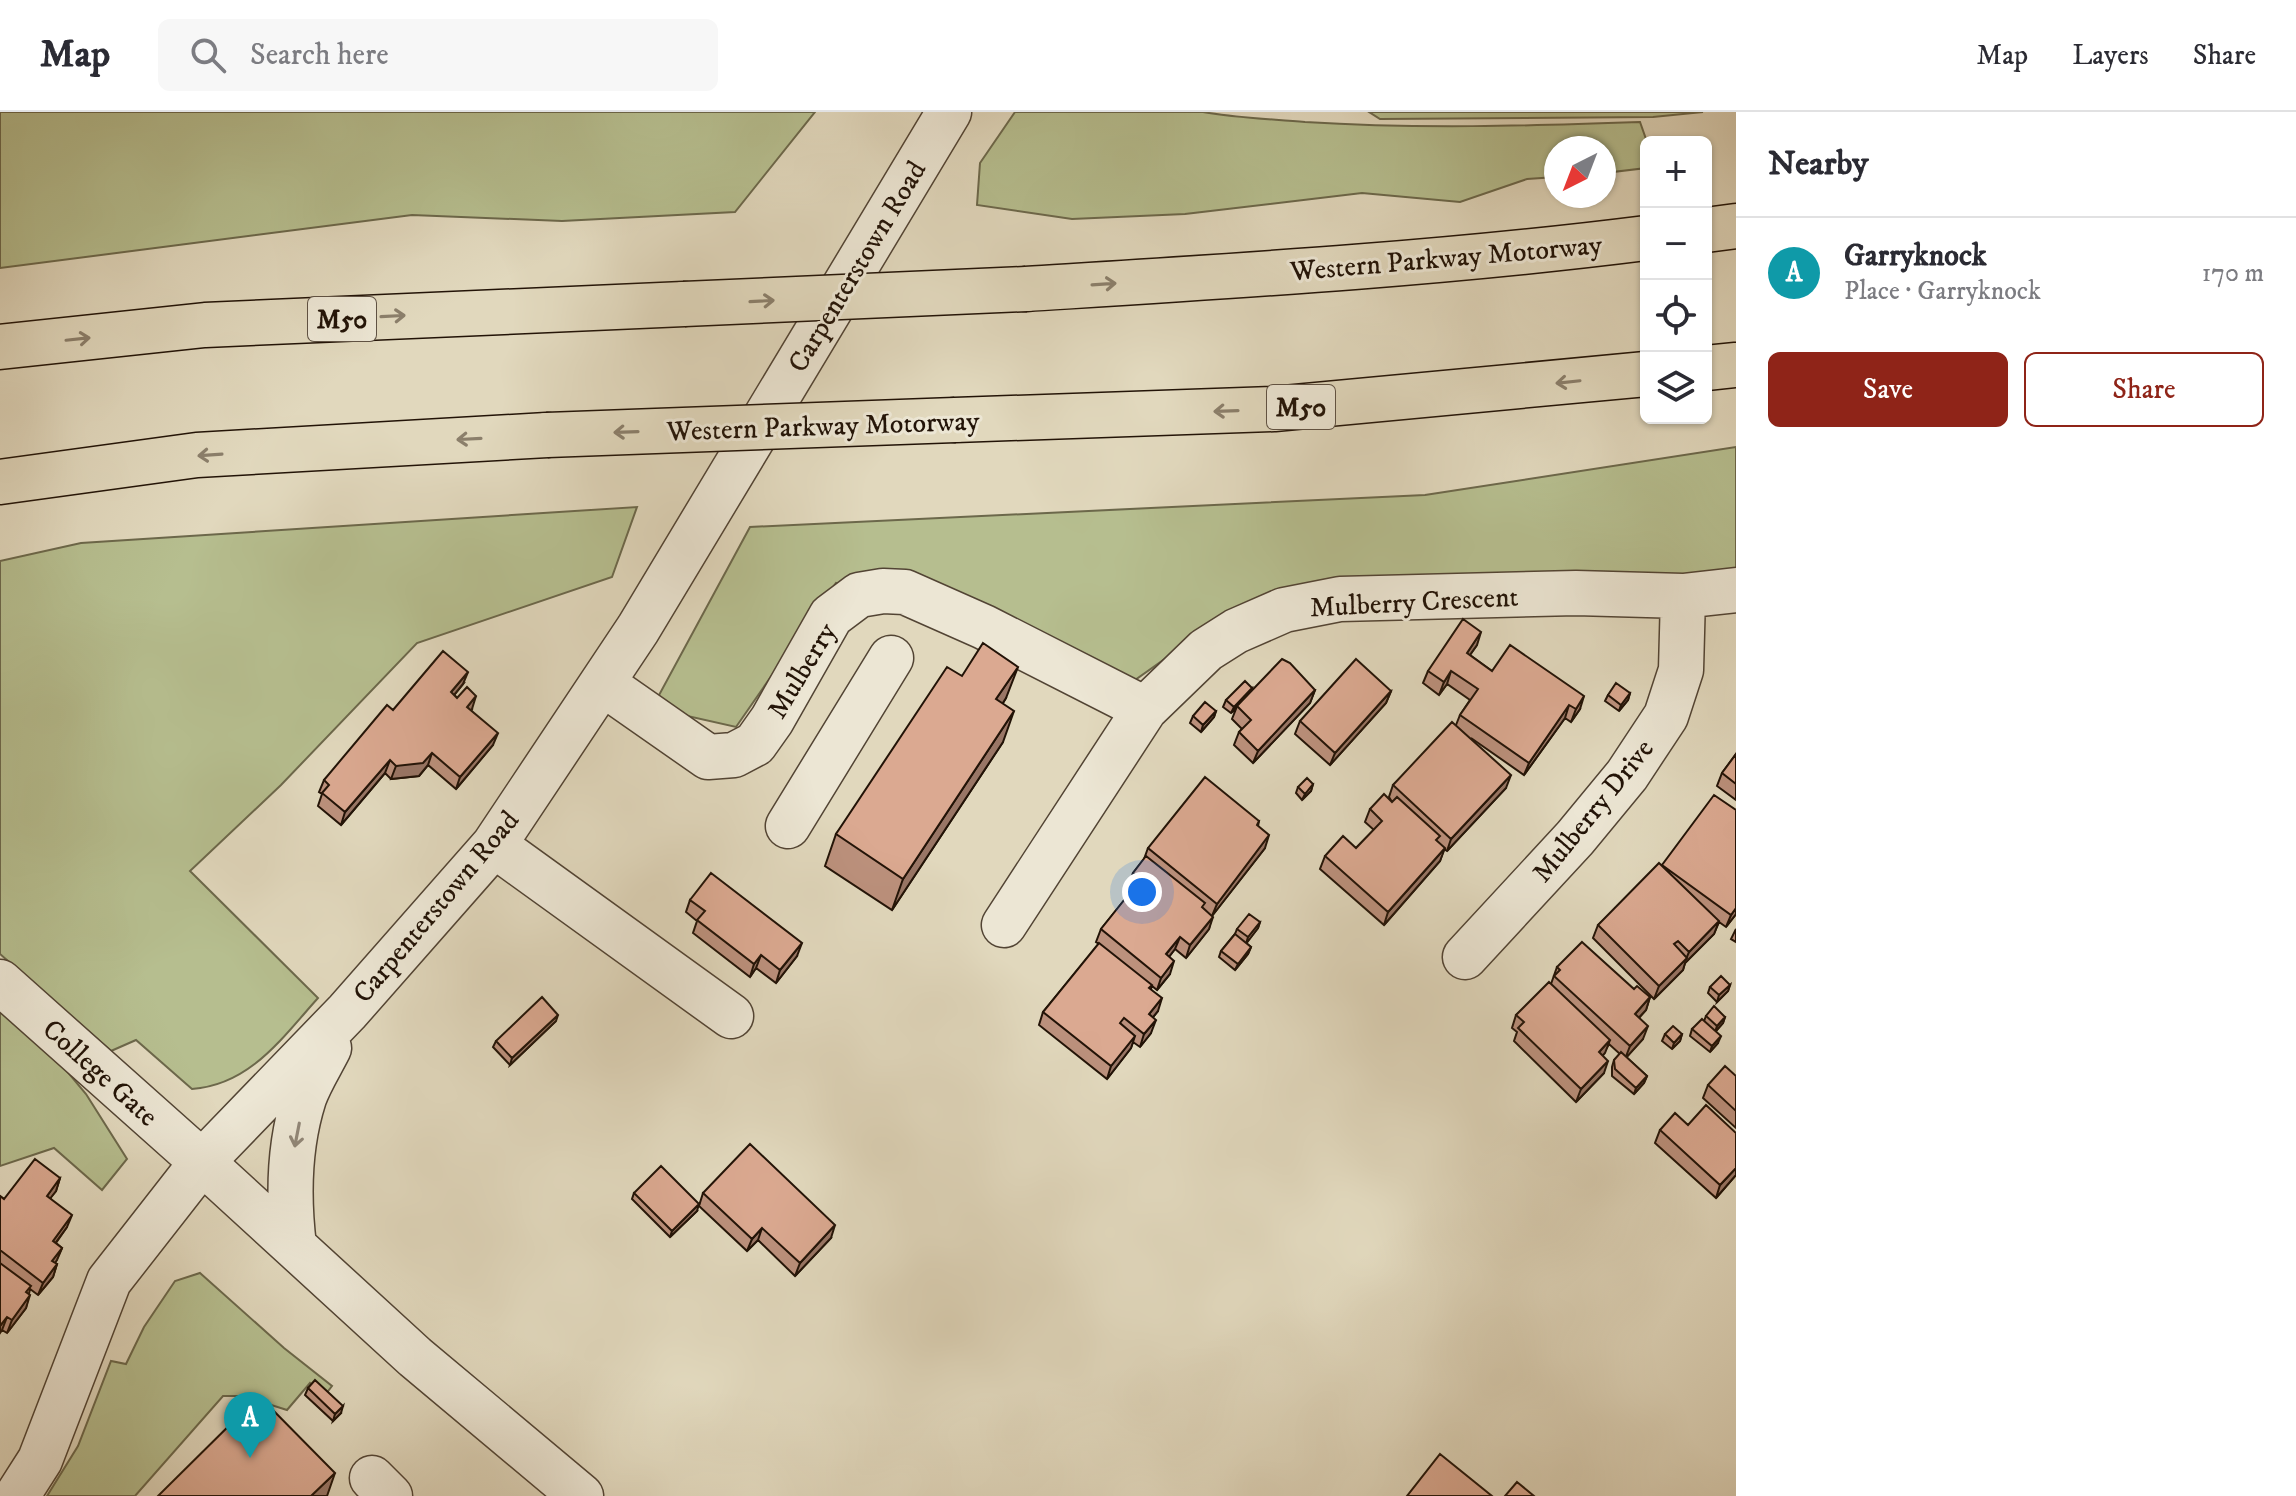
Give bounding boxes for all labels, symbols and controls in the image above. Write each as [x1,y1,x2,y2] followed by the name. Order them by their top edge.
[158,19,718,91] search box
[40,31,110,79] text: Map
[186,33,230,77] icon: search
[250,37,389,74] text: Search here
[1977,38,2028,73] text: Map
[2072,38,2149,73] text: Layers
[2193,38,2256,73] text: Share
[1544,136,1616,208] north arrow
[1640,136,1712,424] map controls
[1640,136,1712,208] button: +
[1768,143,1869,185] text: Nearby
[780,155,934,379] street label: Carpenterstown Road
[1640,208,1712,280] button: −
[1288,227,1604,290] street label: Western Parkway Motorway
[1844,238,1987,275] text: Garryknock
[1786,257,1802,290] text: A
[2202,257,2264,290] text: 170 m
[1844,275,2041,308] text: Place · Garryknock
[1090,276,1117,291] one-way arrow
[1640,280,1712,352] button: locate
[748,293,775,308] one-way arrow
[308,297,376,341] road number: M50
[379,309,406,324] one-way arrow
[64,331,90,346] one-way arrow
[1640,352,1712,424] button: layers
[1768,352,2008,427] button: Save
[2024,352,2264,427] button: Share
[1555,375,1582,390] one-way arrow
[1267,385,1335,429] road number: M50
[1213,403,1240,418] one-way arrow
[665,404,981,449] street label: Western Parkway Motorway
[613,424,640,439] one-way arrow
[456,432,483,447] one-way arrow
[197,448,224,463] one-way arrow
[1309,580,1519,625] street label: Mulberry Crescent
[760,616,845,725] street label: Mulberry
[1525,732,1662,890] street label: Mulberry Drive
[345,804,527,1010] street label: Carpenterstown Road
[1122,872,1162,912] your location
[35,1012,165,1134] street label: College Gate
[289,1122,304,1147] one-way arrow
[224,1392,276,1458] pin: A

